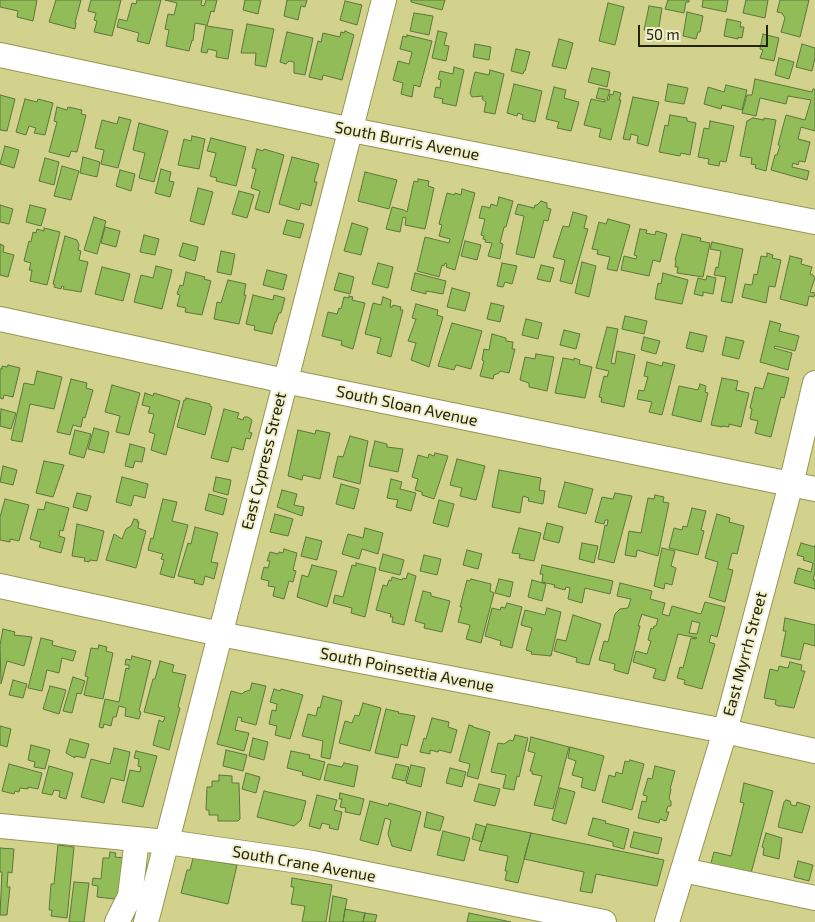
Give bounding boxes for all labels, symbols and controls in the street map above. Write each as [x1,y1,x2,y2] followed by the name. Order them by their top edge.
[640,15,770,47] scale bar
[646,25,680,43] text: 50 m
[333,118,481,164] street label: South Burris Avenue
[334,382,480,430] street label: South Sloan Avenue
[238,390,290,532] street label: East Cypress Street
[719,590,771,718] street label: East Myrrh Street
[318,644,496,696] street label: South Poinsettia Avenue
[231,842,377,886] street label: South Crane Avenue

